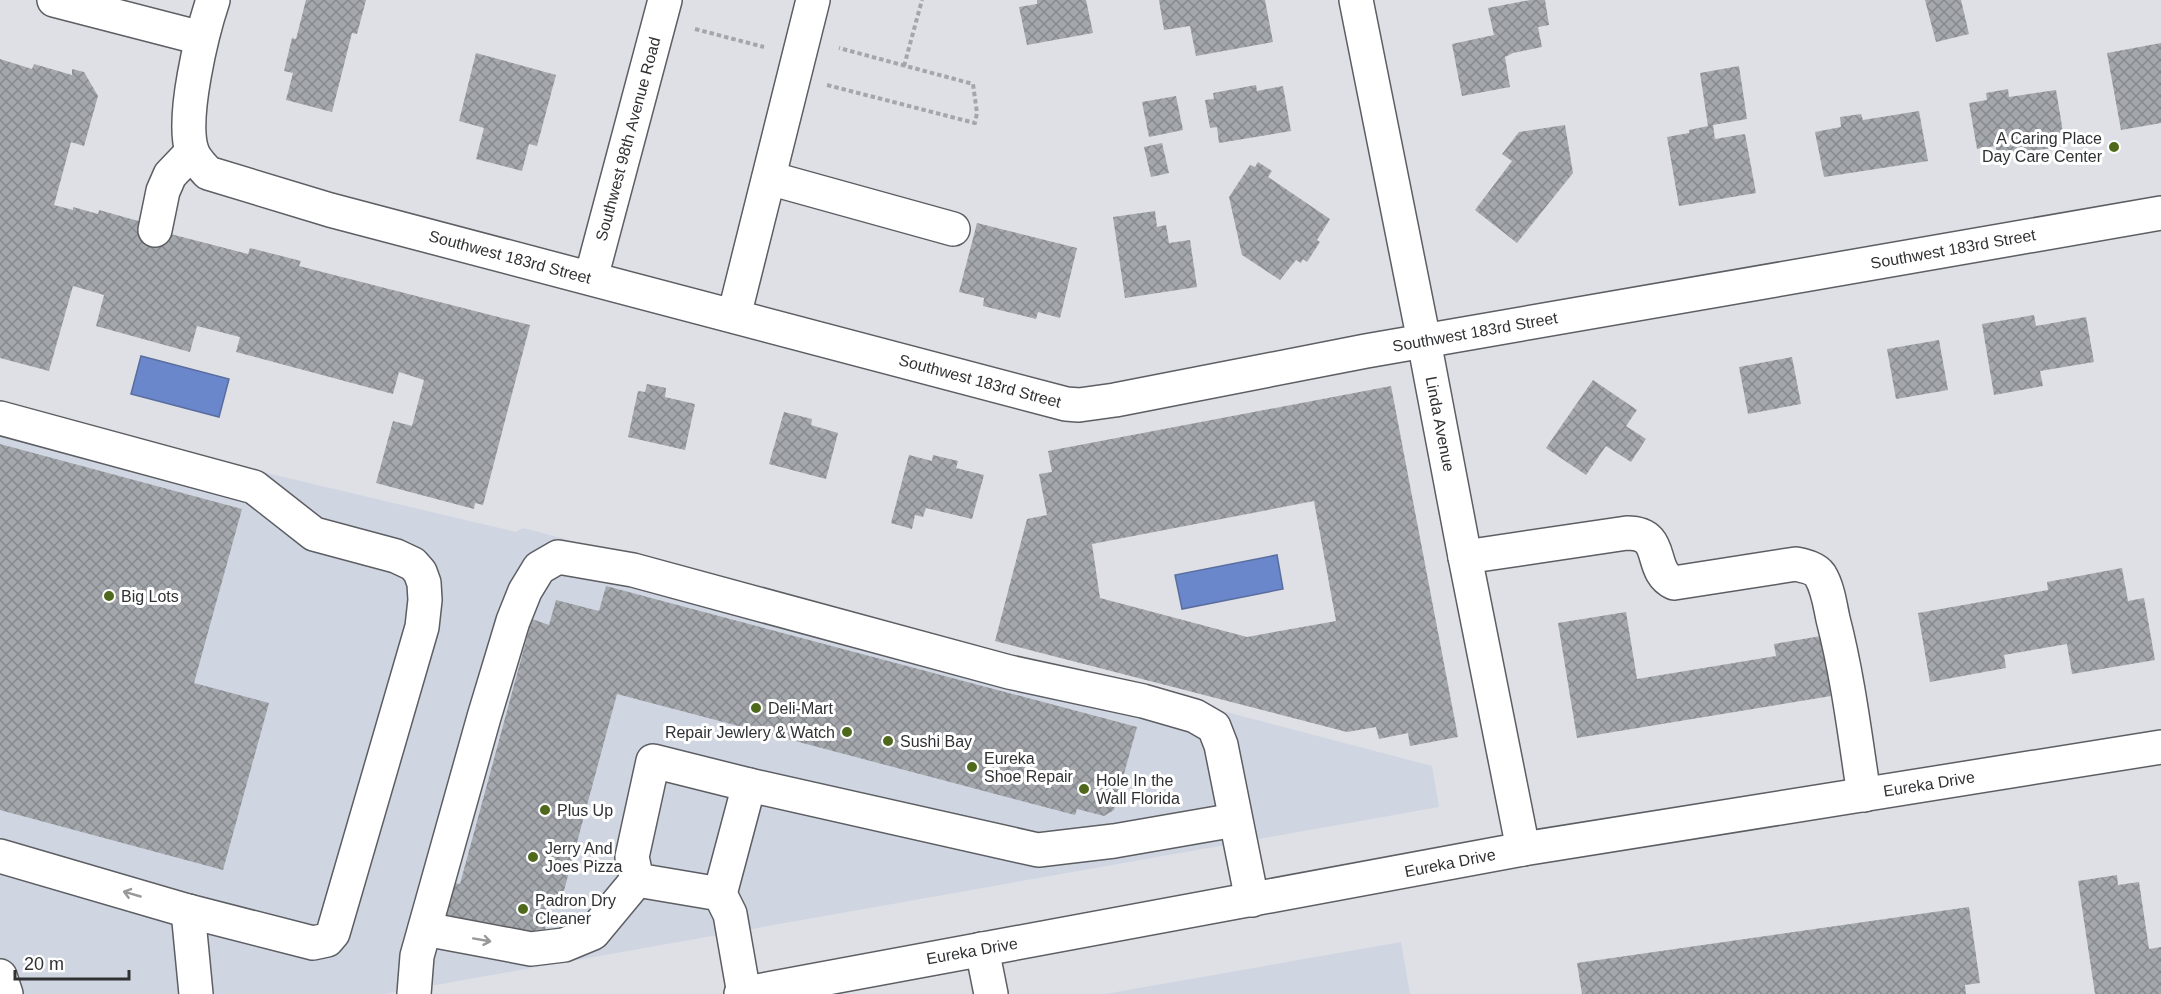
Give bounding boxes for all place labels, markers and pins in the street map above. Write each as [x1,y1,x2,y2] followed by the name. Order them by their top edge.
[1982,130,2103,165] place label: A Caring Place Day Care Center
[2107,140,2121,154] marker: A Caring Place Day Care Center
[121,588,179,605] place label: Big Lots
[102,589,116,603] marker: Big Lots
[768,700,833,717] place label: Deli-Mart
[749,701,763,715] marker: Deli-Mart
[665,724,835,741] place label: Repair Jewlery & Watch
[840,725,854,739] marker: Repair Jewlery & Watch
[900,733,972,750] place label: Sushi Bay
[881,734,895,748] marker: Sushi Bay
[984,750,1074,785] place label: Eureka Shoe Repair
[965,760,979,774] marker: Eureka Shoe Repair
[1096,772,1180,807] place label: Hole In the Wall Florida
[1077,782,1091,796] marker: Hole In the Wall Florida
[557,802,613,819] place label: Plus Up
[538,803,552,817] marker: Plus Up
[545,840,622,875] place label: Jerry And Joes Pizza
[526,850,540,864] marker: Jerry And Joes Pizza
[535,892,616,927] place label: Padron Dry Cleaner
[516,902,530,916] marker: Padron Dry Cleaner

